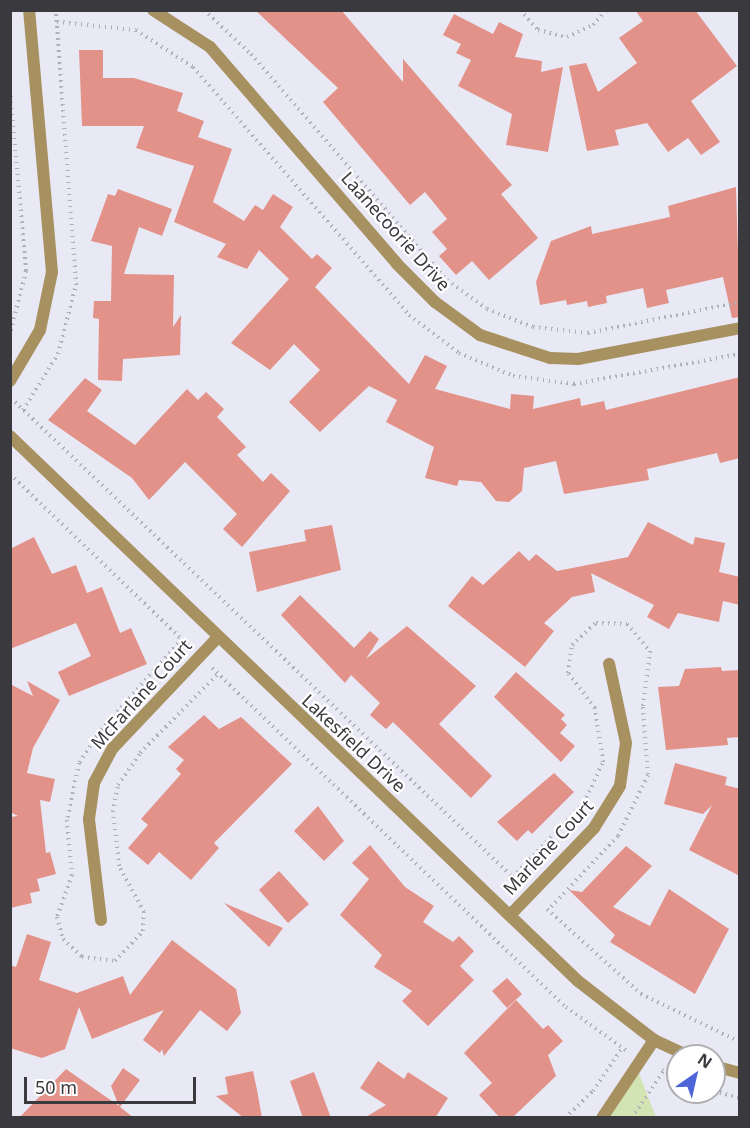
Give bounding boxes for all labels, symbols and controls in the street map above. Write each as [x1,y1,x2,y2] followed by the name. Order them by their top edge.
[337,167,455,295] street label: Laanecoorie Drive
[86,635,196,753] street label: McFarlane Court
[298,689,410,797] street label: Lakesfield Drive
[499,795,597,899] street label: Marlene Court
[666,1044,726,1104] north arrow
[693,1048,716,1073] text: N
[27,1065,200,1103] scale bar
[35,1075,77,1099] text: 50 m

